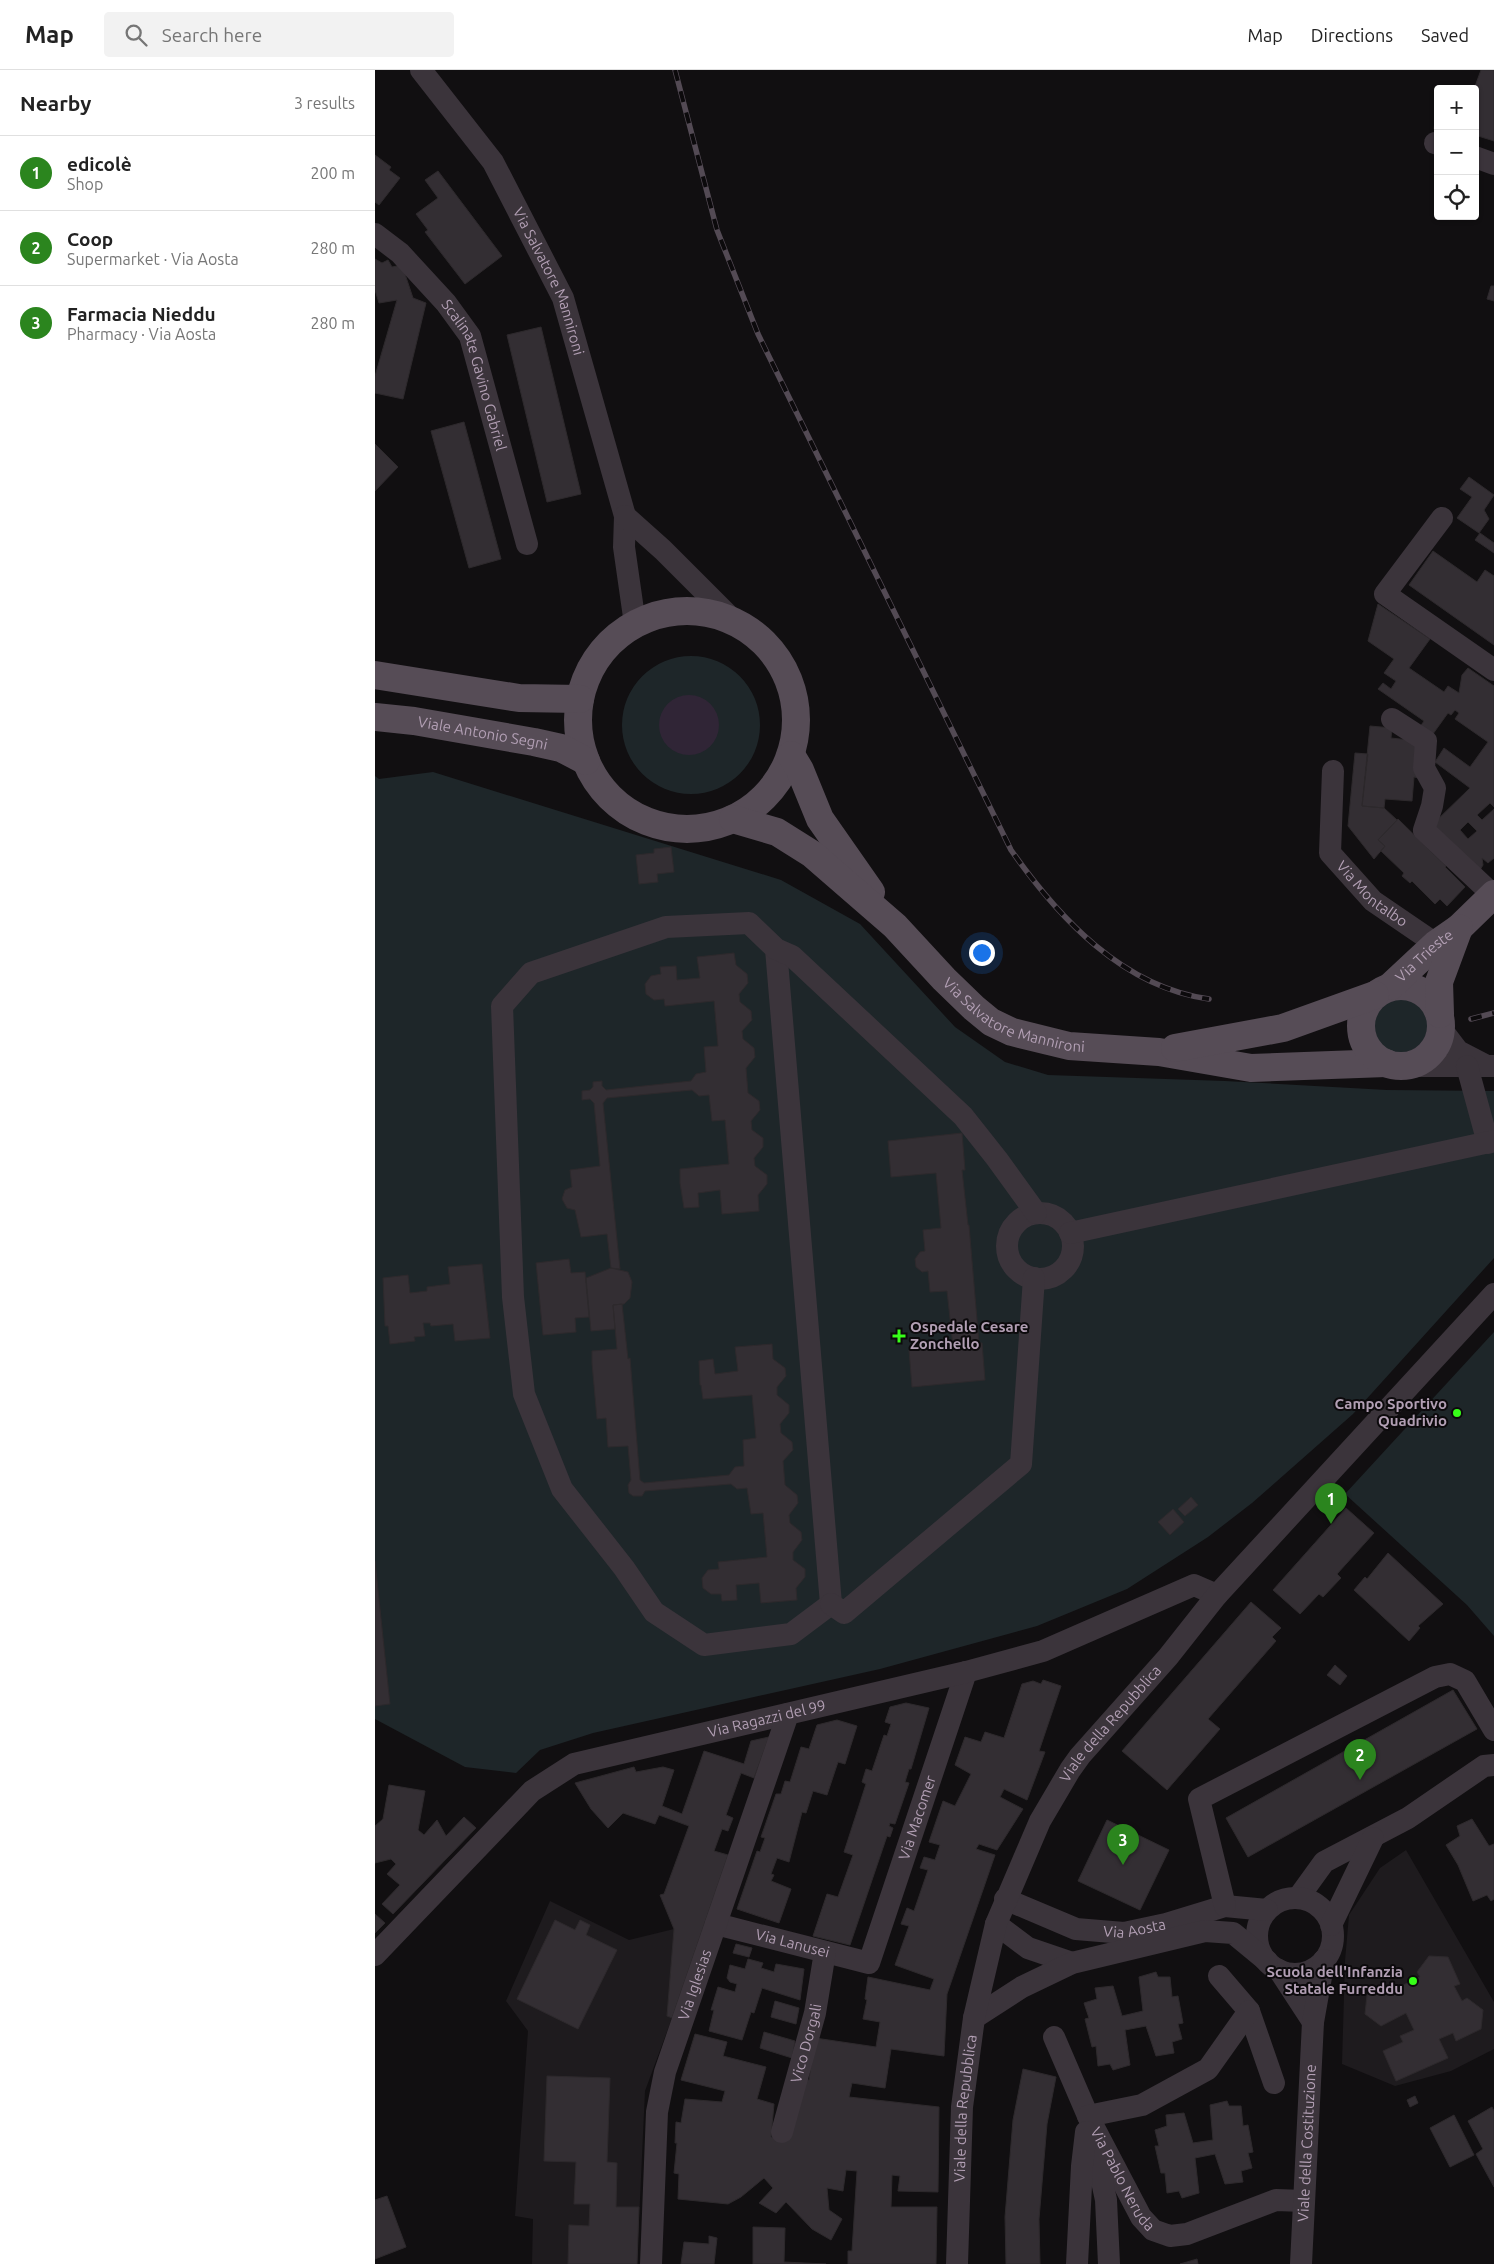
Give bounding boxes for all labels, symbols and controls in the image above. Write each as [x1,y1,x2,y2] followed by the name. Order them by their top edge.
[104,12,454,57] search box
[25,21,74,48] text: Map
[122,21,150,49] icon: search
[162,24,262,46] text: Search here
[1247,25,1283,45] text: Map
[1311,25,1393,45] text: Directions
[1421,25,1469,45] text: Saved
[1434,85,1479,220] map controls
[1434,85,1479,130] button: +
[20,91,91,115] text: Nearby
[294,94,355,112] text: 3 results
[1434,130,1479,175] button: −
[67,153,132,175] text: edicolè
[31,164,41,182] text: 1
[310,164,355,182] text: 200 m
[67,175,103,193] text: Shop
[1434,175,1479,220] button: locate
[510,204,588,357] street label: Via Salvatore Mannironi
[67,228,113,250] text: Coop
[31,239,41,257] text: 2
[310,239,355,257] text: 280 m
[67,250,239,268] text: Supermarket · Via Aosta
[438,296,510,453] street label: Scalinate Gavino Gabriel
[67,303,216,325] text: Farmacia Nieddu
[31,314,41,332] text: 3
[310,314,355,332] text: 280 m
[67,325,216,343] text: Pharmacy · Via Aosta
[417,713,549,753] street label: Viale Antonio Segni
[1333,857,1411,930] street label: Via Montalbo
[1392,926,1456,985] street label: Via Trieste
[969,940,995,966] your location
[940,974,1085,1055] street label: Via Salvatore Mannironi
[910,1318,1028,1352] place label: Ospedale Cesare Zonchello
[892,1329,906,1343] marker: Ospedale Cesare Zonchello
[1335,1395,1447,1429] place label: Campo Sportivo Quadrivio
[1451,1407,1463,1419] marker: Campo Sportivo Quadrivio
[1315,1483,1347,1524] pin: 1
[1056,1662,1164,1785] street label: Viale della Repubblica
[706,1696,827,1740] street label: Via Ragazzi del 99
[1344,1739,1376,1780] pin: 2
[895,1773,939,1862] street label: Via Macomer
[1107,1824,1139,1865] pin: 3
[1102,1915,1167,1941] street label: Via Aosta
[754,1925,832,1961] street label: Via Lanusei
[674,1947,715,2022] street label: Via Iglesias
[1267,1963,1403,1997] place label: Scuola dell'Infanzia Statale Furreddu
[1407,1975,1419,1987] marker: Scuola dell'Infanzia Statale Furreddu
[787,2002,824,2085] street label: Vico Dorgali
[951,2034,980,2182] street label: Viale della Repubblica
[1294,2064,1319,2222] street label: Viale della Costituzione
[1087,2124,1158,2234] street label: Via Pablo Neruda

